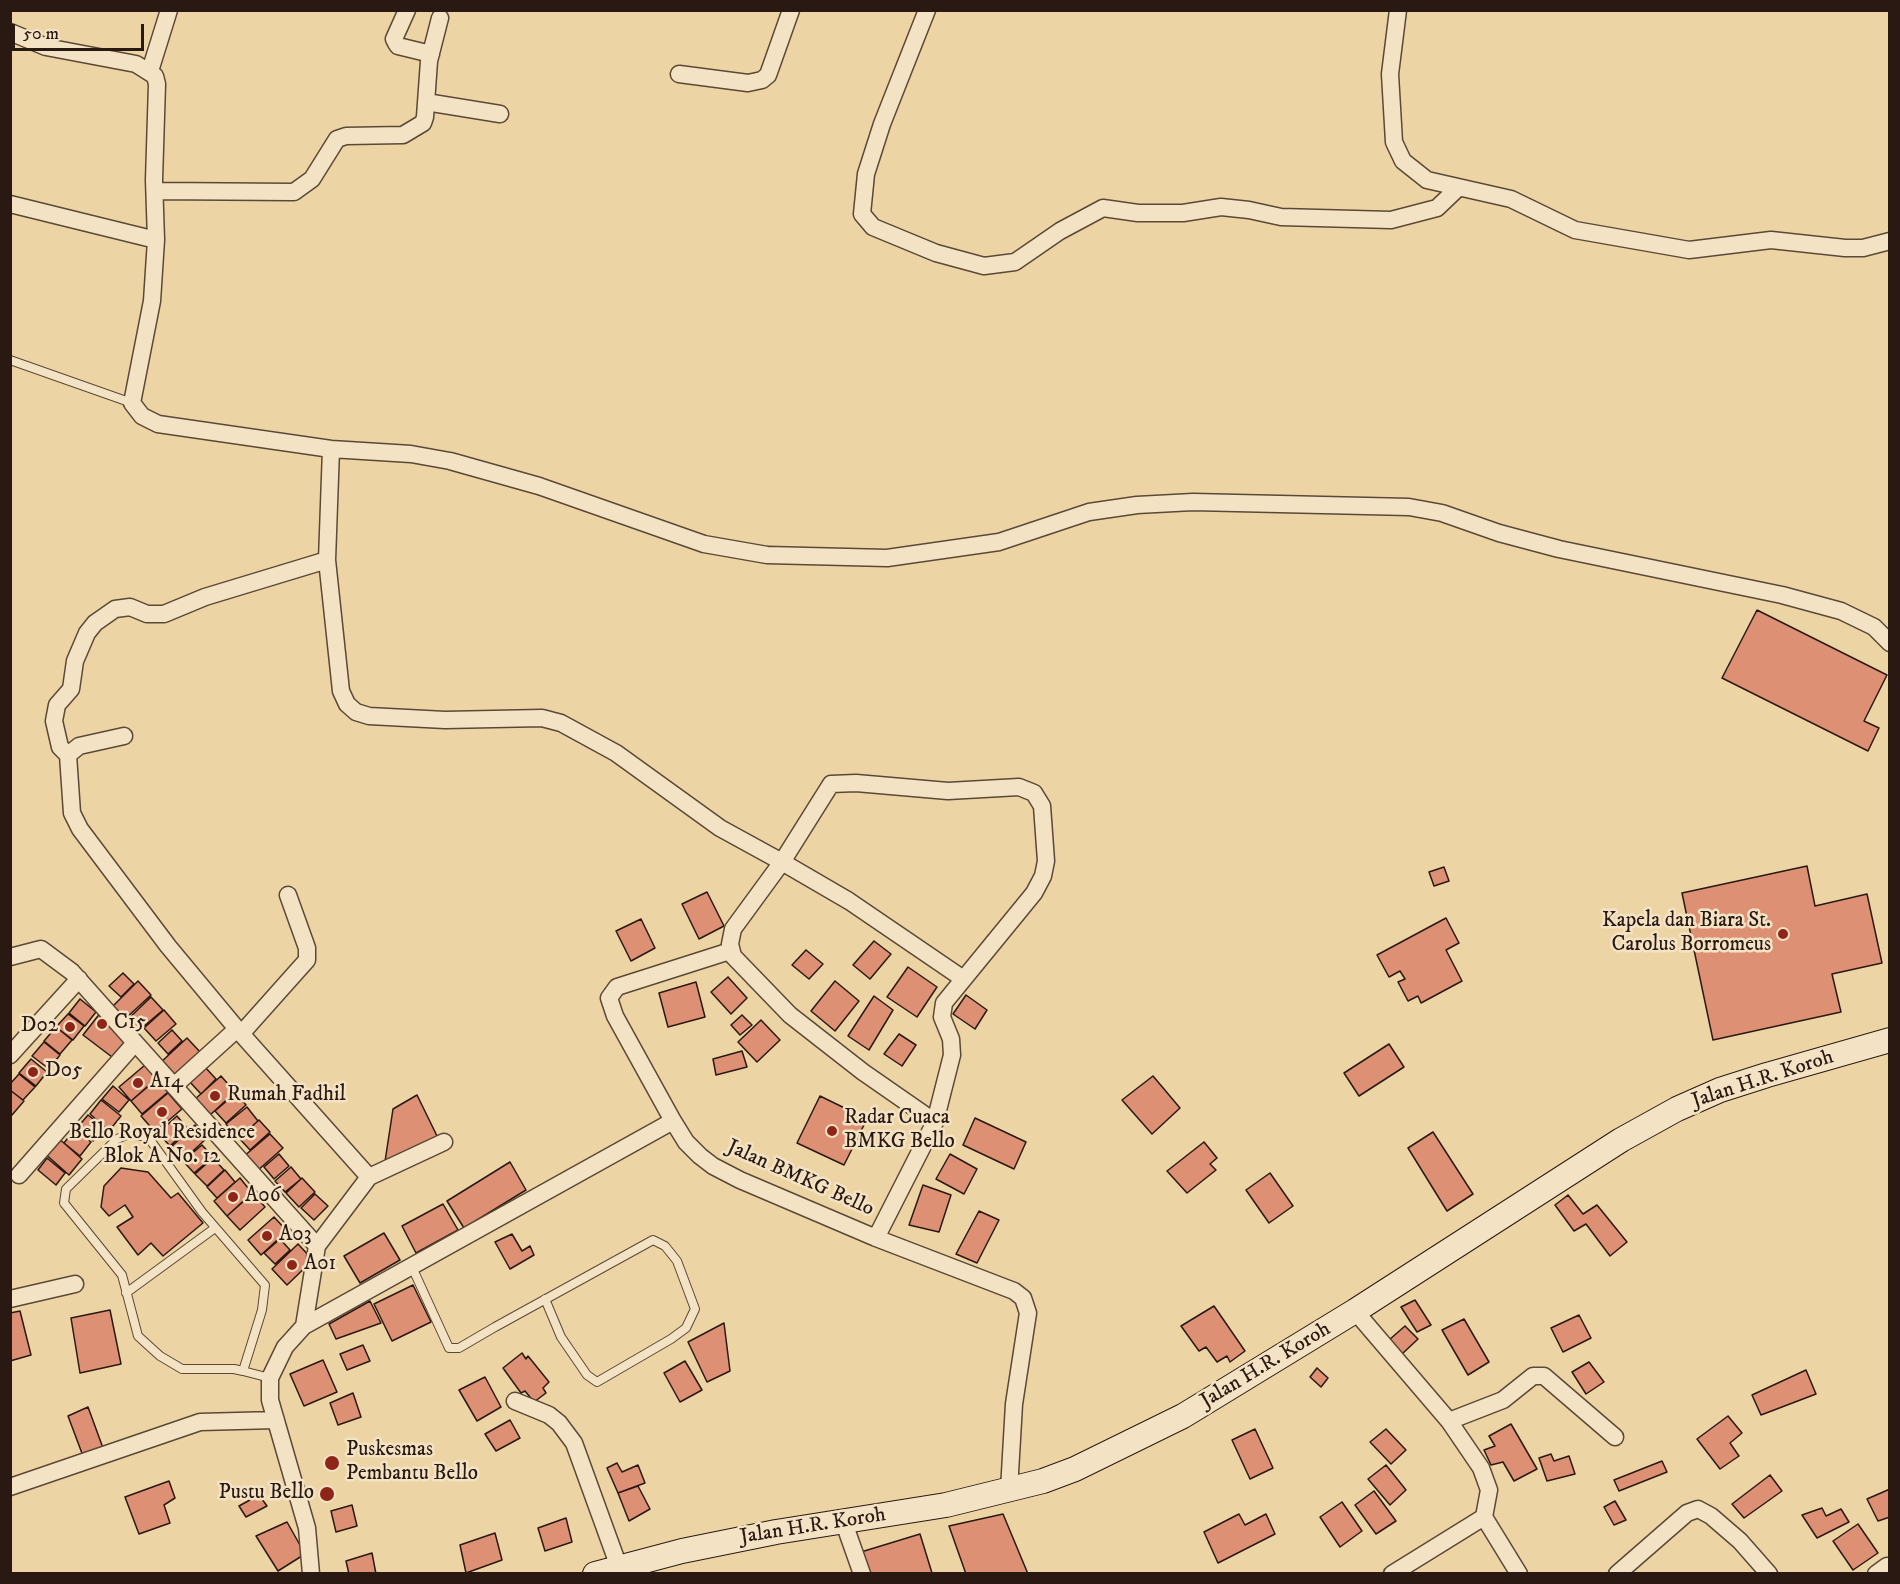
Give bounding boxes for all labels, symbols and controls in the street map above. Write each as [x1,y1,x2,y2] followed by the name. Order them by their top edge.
[15,12,147,50] scale bar
[23,23,59,45] text: 50 m
[1602,909,1771,959] place label: Kapela dan Biara St. Carolus Borromeus
[1776,927,1790,941] marker: Kapela dan Biara St. Carolus Borromeus
[114,1011,146,1037] place label: C15
[21,1014,58,1040] place label: D02
[95,1017,109,1031] marker: C15
[63,1020,77,1034] marker: D02
[1689,1045,1837,1115] street label: Jalan H.R. Koroh
[45,1059,82,1085] place label: D05
[26,1065,40,1079] marker: D05
[150,1070,183,1096] place label: A14
[131,1076,145,1090] marker: A14
[227,1083,346,1109] place label: Rumah Fadhil
[208,1089,222,1103] marker: Rumah Fadhil
[155,1105,169,1119] marker: Bello Royal Residence Blok A No. 12
[844,1106,955,1156] place label: Radar Cuaca BMKG Bello
[69,1121,255,1171] place label: Bello Royal Residence Blok A No. 12
[825,1124,839,1138] marker: Radar Cuaca BMKG Bello
[723,1135,877,1223] street label: Jalan BMKG Bello
[245,1184,281,1210] place label: A06
[226,1190,240,1204] marker: A06
[279,1223,312,1249] place label: A03
[260,1229,274,1243] marker: A03
[304,1252,336,1278] place label: A01
[285,1258,299,1272] marker: A01
[1196,1317,1336,1415] street label: Jalan H.R. Koroh
[346,1438,478,1488] place label: Puskesmas Pembantu Bello
[323,1454,341,1472] marker: Puskesmas Pembantu Bello
[219,1481,314,1507] place label: Pustu Bello
[318,1485,336,1503] marker: Pustu Bello
[738,1503,888,1551] street label: Jalan H.R. Koroh

